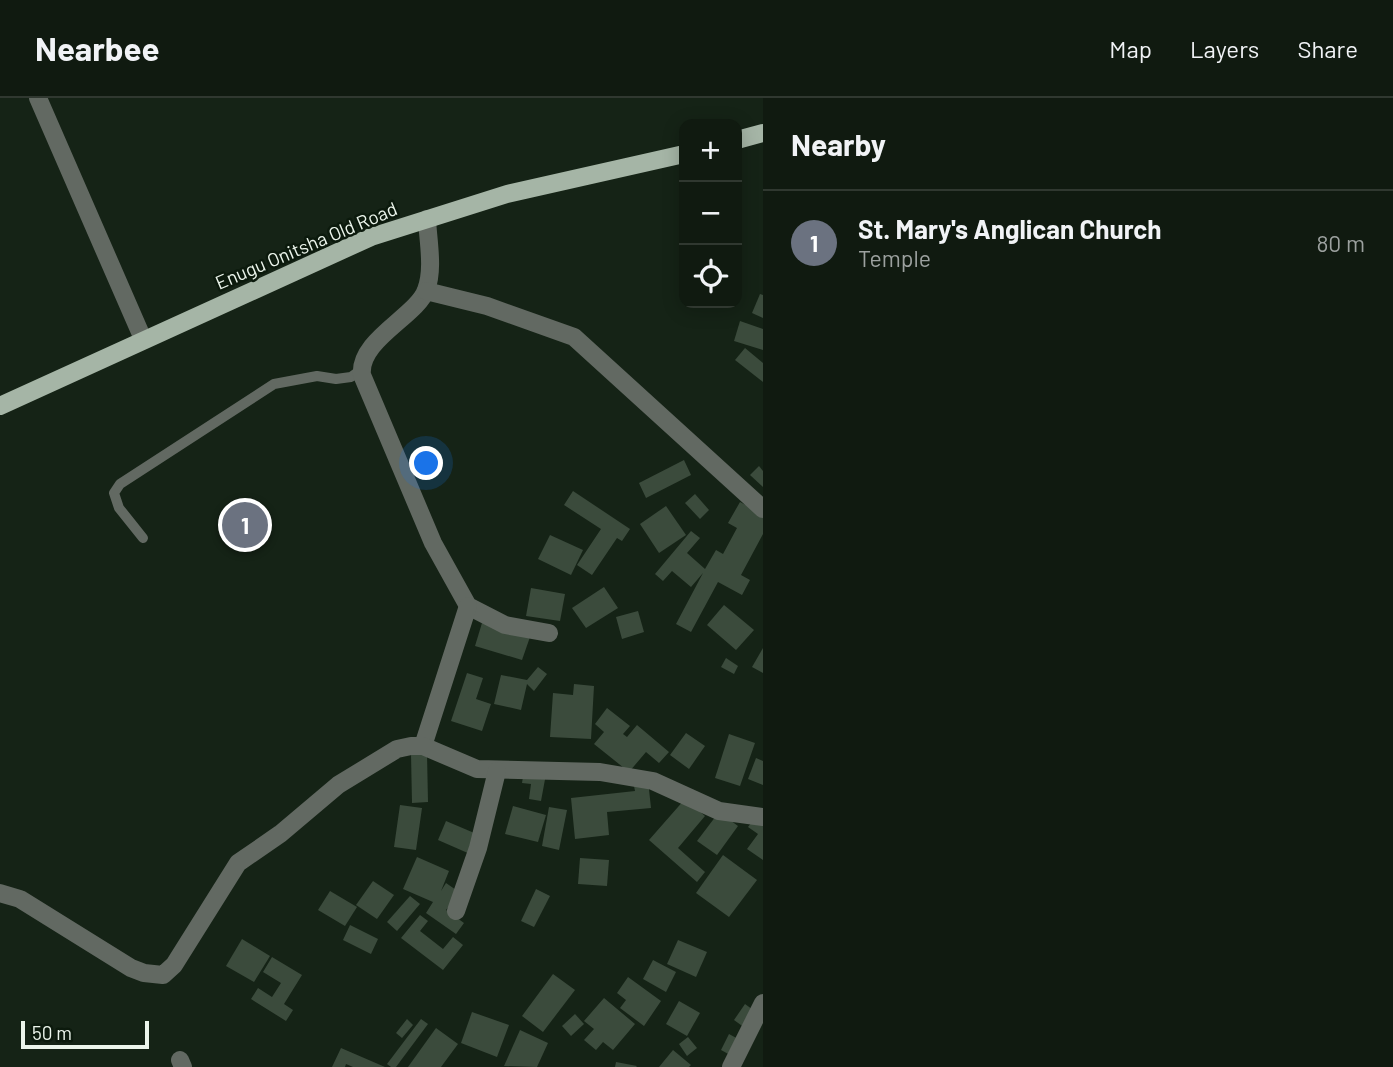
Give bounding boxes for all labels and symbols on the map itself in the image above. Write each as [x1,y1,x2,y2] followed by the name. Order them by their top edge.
[212,196,400,294] street label: Enugu Onitsha Old Road
[409,446,443,480] your location
[222,499,268,551] pin: 1
[21,1018,149,1050] scale bar

